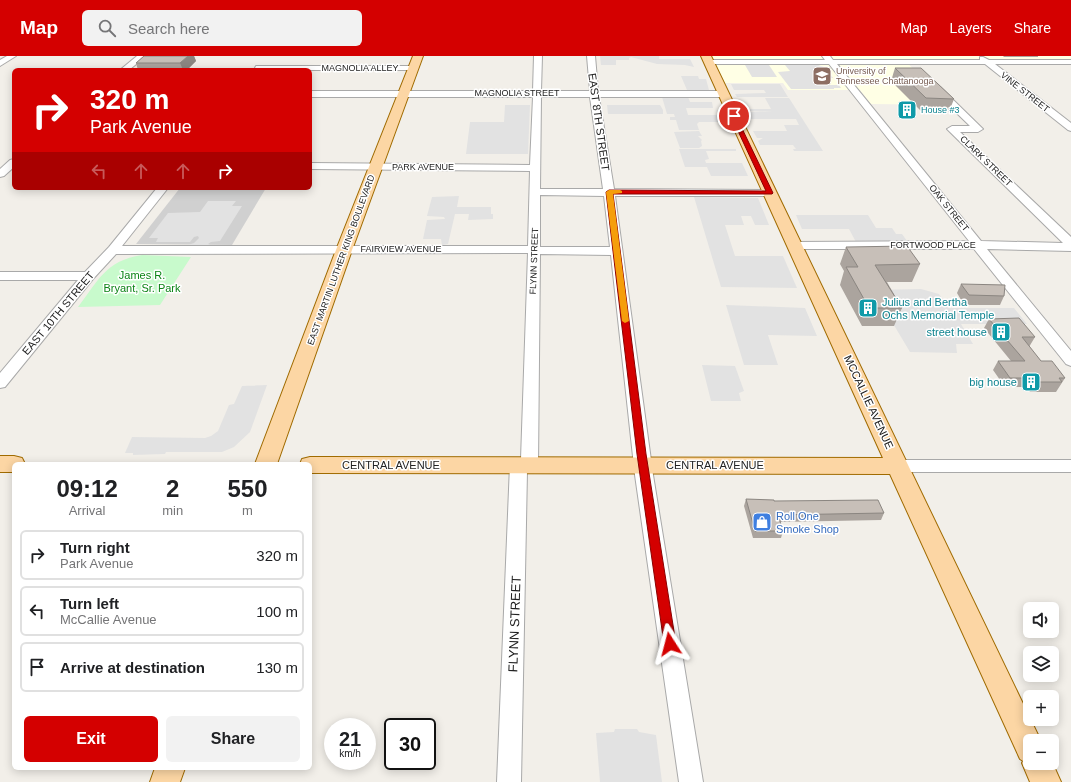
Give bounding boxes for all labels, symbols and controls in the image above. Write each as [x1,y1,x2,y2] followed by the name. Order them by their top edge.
[82,10,362,46] search box
[20,17,58,38] text: Map
[96,17,118,39] icon: search
[128,20,210,37] text: Search here
[900,20,928,36] text: Map
[950,20,992,36] text: Layers
[1014,20,1051,36] text: Share
[321,63,399,73] street label: MAGNOLIA ALLEY
[811,65,833,87] school or university icon: University of Tennessee Chattanooga
[836,66,934,86] place label: University of Tennessee Chattanooga
[999,70,1052,114] street label: VINE STREET
[586,72,612,172] street label: EAST 8TH STREET
[24,84,76,136] icon: right
[90,84,169,115] text: 320 m
[474,88,560,98] street label: MAGNOLIA STREET
[717,99,751,133] pin
[896,99,918,121] building icon: House #3
[723,105,745,127] icon: arrive
[921,105,960,115] place label: House #3
[90,117,192,137] text: Park Avenue
[958,134,1014,189] street label: CLARK STREET
[88,160,110,182] icon: left
[130,160,152,182] icon: ahead
[172,160,194,182] icon: ahead
[214,160,236,182] icon: right
[392,162,454,172] street label: PARK AVENUE
[305,173,377,347] street label: EAST MARTIN LUTHER KING BOULEVARD
[927,183,971,234] street label: OAK STREET
[528,227,540,295] street label: FLYNN STREET
[890,240,976,250] street label: FORTWOOD PLACE
[360,244,442,254] street label: FAIRVIEW AVENUE
[20,269,97,357] street label: EAST 10TH STREET
[103,269,181,294] park label: James R. Bryant, Sr. Park
[882,296,994,321] place label: Julius and Bertha Ochs Memorial Temple
[857,297,879,319] building icon: Julius and Bertha Ochs Memorial Temple
[990,321,1012,343] building icon: street house
[926,326,987,338] place label: street house
[842,353,896,451] street label: MCCALLIE AVENUE
[1020,371,1042,393] building icon: big house
[969,376,1017,388] place label: big house
[342,459,440,471] street label: CENTRAL AVENUE
[666,459,764,471] street label: CENTRAL AVENUE
[56,475,118,502] text: 09:12
[166,475,179,502] text: 2
[228,475,268,502] text: 550
[69,503,106,518] text: Arrival
[162,503,183,518] text: min
[242,503,253,518] text: m
[776,510,839,535] place label: Roll One Smoke Shop
[751,511,773,533] shop icon: Roll One Smoke Shop
[60,539,130,556] text: Turn right
[26,544,48,566] icon: right
[256,547,298,564] text: 320 m
[60,556,133,571] text: Park Avenue
[505,575,524,673] street label: FLYNN STREET
[60,595,119,612] text: Turn left
[26,600,48,622] icon: left
[1023,602,1059,770] map controls
[1023,602,1059,638] button: sound
[256,603,298,620] text: 100 m
[60,612,157,627] text: McCallie Avenue
[649,623,691,665] position arrow
[1023,646,1059,682] button: layers
[26,656,48,678] icon: arrive
[60,659,205,676] text: Arrive at destination
[256,659,298,676] text: 130 m
[1023,690,1059,726] button: +
[24,716,158,762] button: Exit
[166,716,300,762] button: Share
[384,718,436,770] speed limit sign: 30
[339,728,361,750] text: 21
[1023,734,1059,770] button: −
[339,748,361,759] text: km/h

